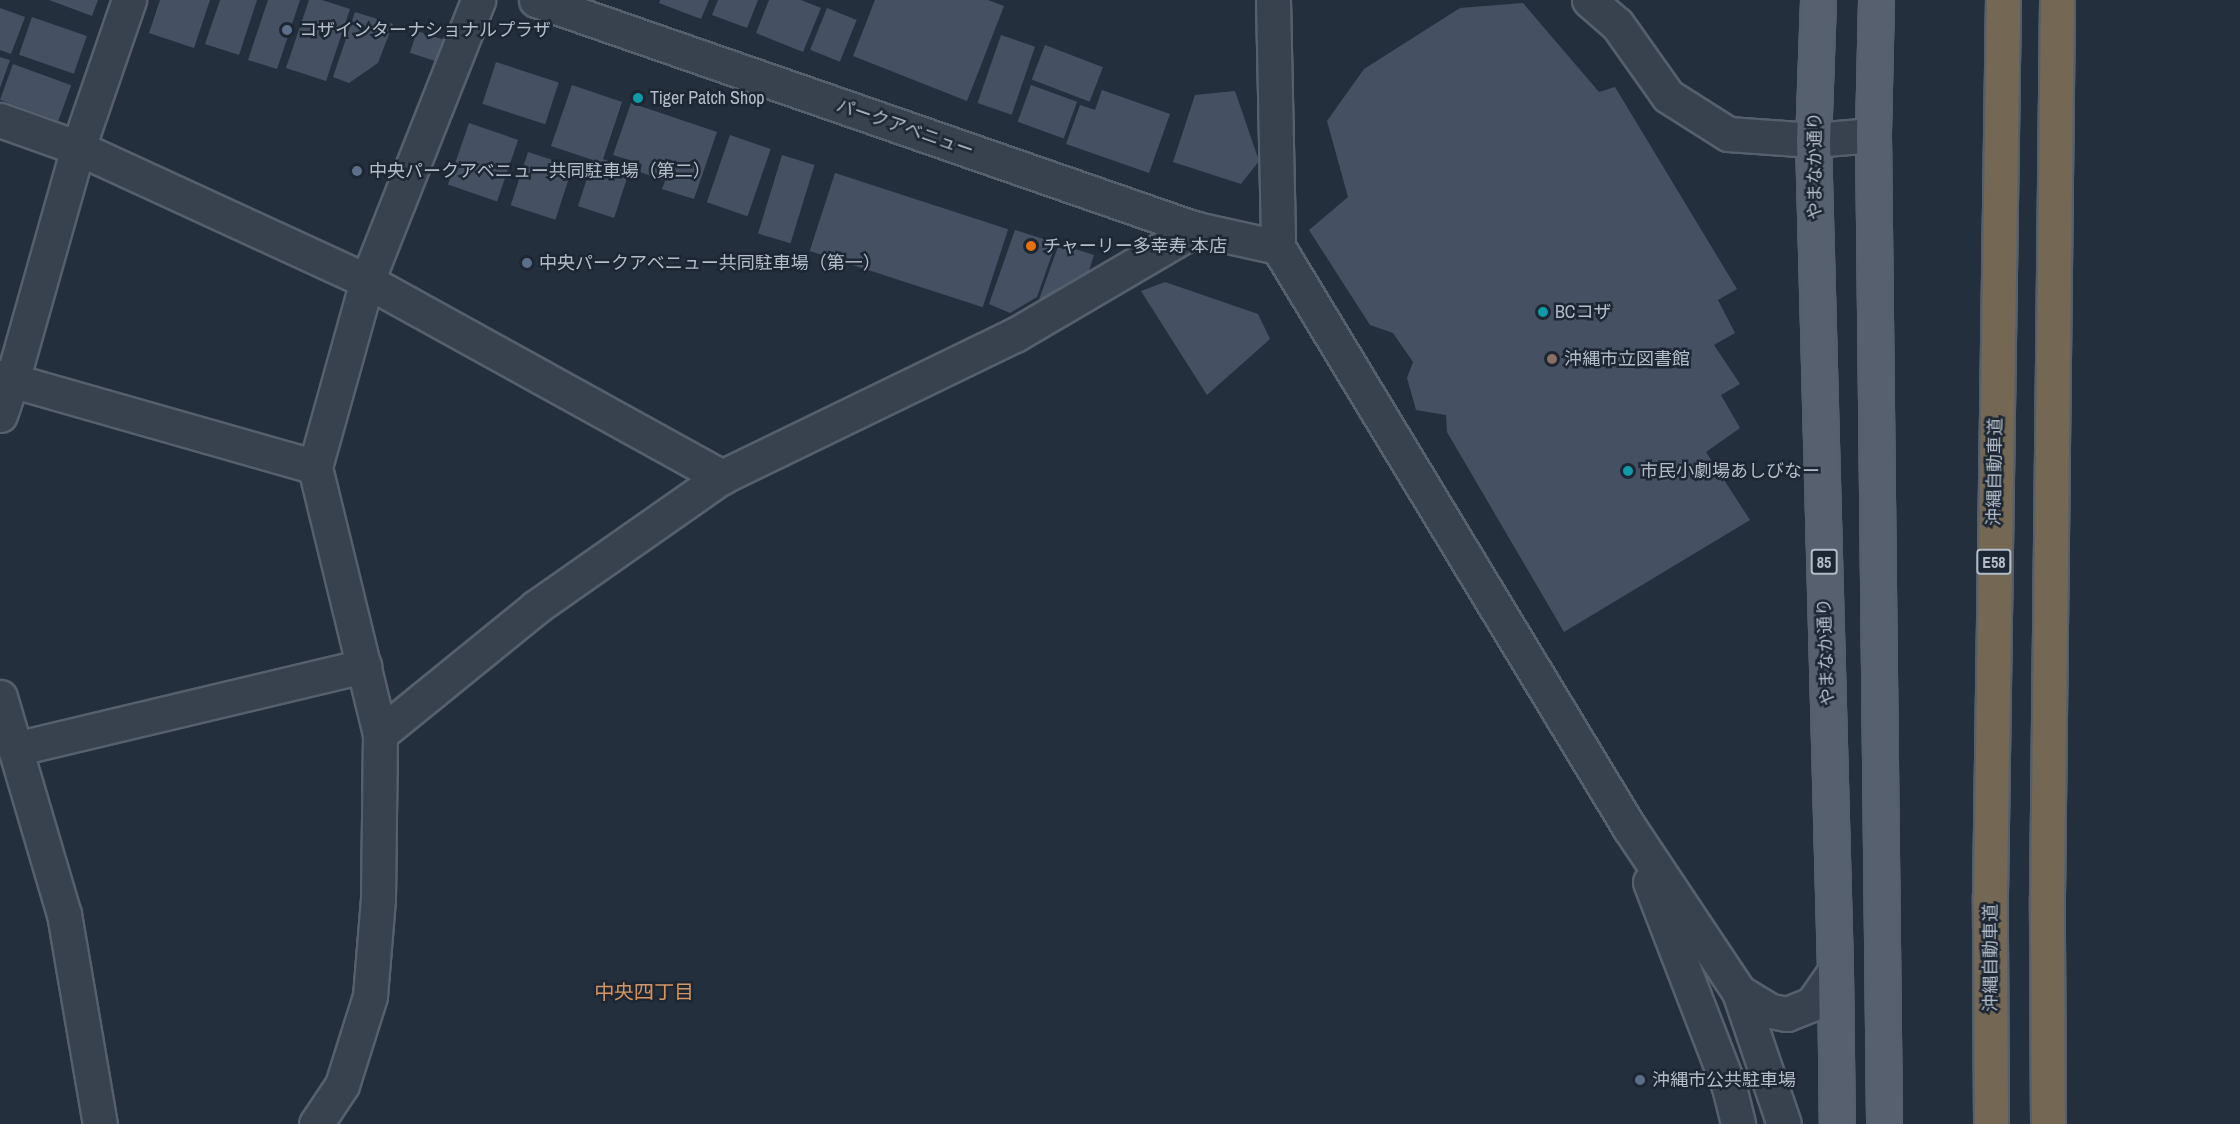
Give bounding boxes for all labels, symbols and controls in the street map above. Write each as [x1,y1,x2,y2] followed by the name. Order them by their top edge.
[299,19,551,41] place label: コザインターナショナルプラザ
[280,23,294,37] marker: コザインターナショナルプラザ
[650,87,765,109] place label: Tiger Patch Shop
[631,91,645,105] marker: Tiger Patch Shop
[833,94,977,162] street label: パークアベニュー
[1804,112,1826,220] street label: やまなか通り
[369,160,711,182] place label: 中央パークアベニュー共同駐車場（第二）
[350,164,364,178] marker: 中央パークアベニュー共同駐車場（第二）
[1043,235,1227,257] place label: チャーリー多幸寿 本店
[1024,239,1038,253] marker: チャーリー多幸寿 本店
[539,252,881,274] place label: 中央パークアベニュー共同駐車場（第一）
[520,256,534,270] marker: 中央パークアベニュー共同駐車場（第一）
[1555,301,1612,323] place label: BCコザ
[1536,305,1550,319] marker: BCコザ
[1564,348,1690,370] place label: 沖縄市立図書館
[1545,352,1559,366] marker: 沖縄市立図書館
[1983,418,2007,526] street label: 沖縄自動車道
[1640,460,1820,482] place label: 市民小劇場あしびなー
[1621,464,1635,478] marker: 市民小劇場あしびなー
[1810,549,1838,575] road number: 85
[1976,549,2012,575] road number: E58
[1813,598,1839,706] street label: やまなか通り
[1980,904,2002,1012] street label: 沖縄自動車道
[594,979,694,1003] district label: 中央四丁目
[1652,1069,1796,1091] place label: 沖縄市公共駐車場
[1633,1073,1647,1087] marker: 沖縄市公共駐車場

